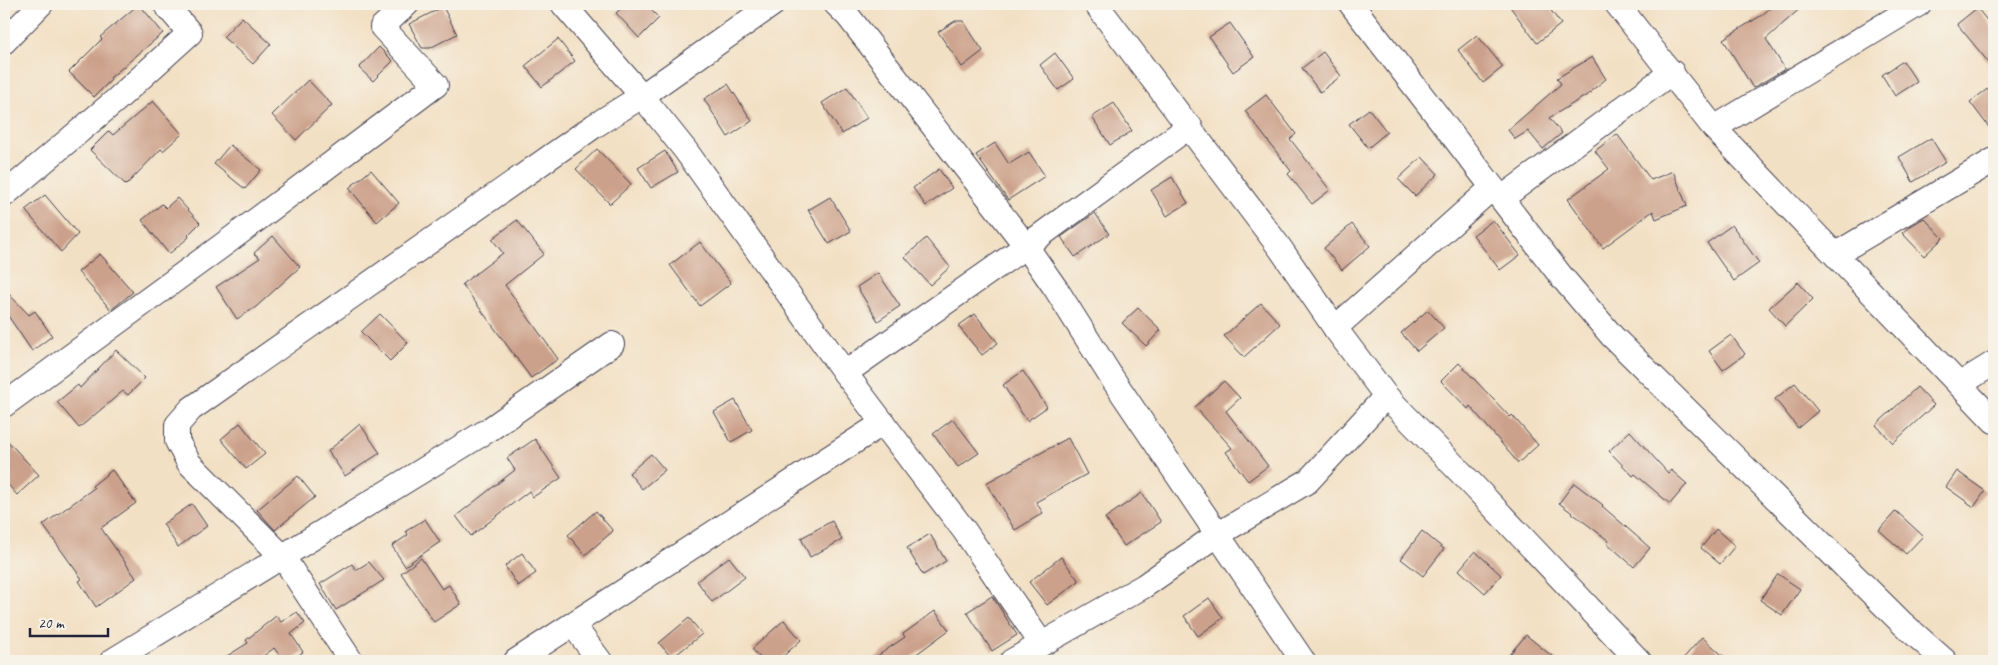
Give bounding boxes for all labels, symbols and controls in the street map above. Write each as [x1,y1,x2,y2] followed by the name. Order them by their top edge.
[30,605,108,637] scale bar
[38,614,65,633] text: 20 m

